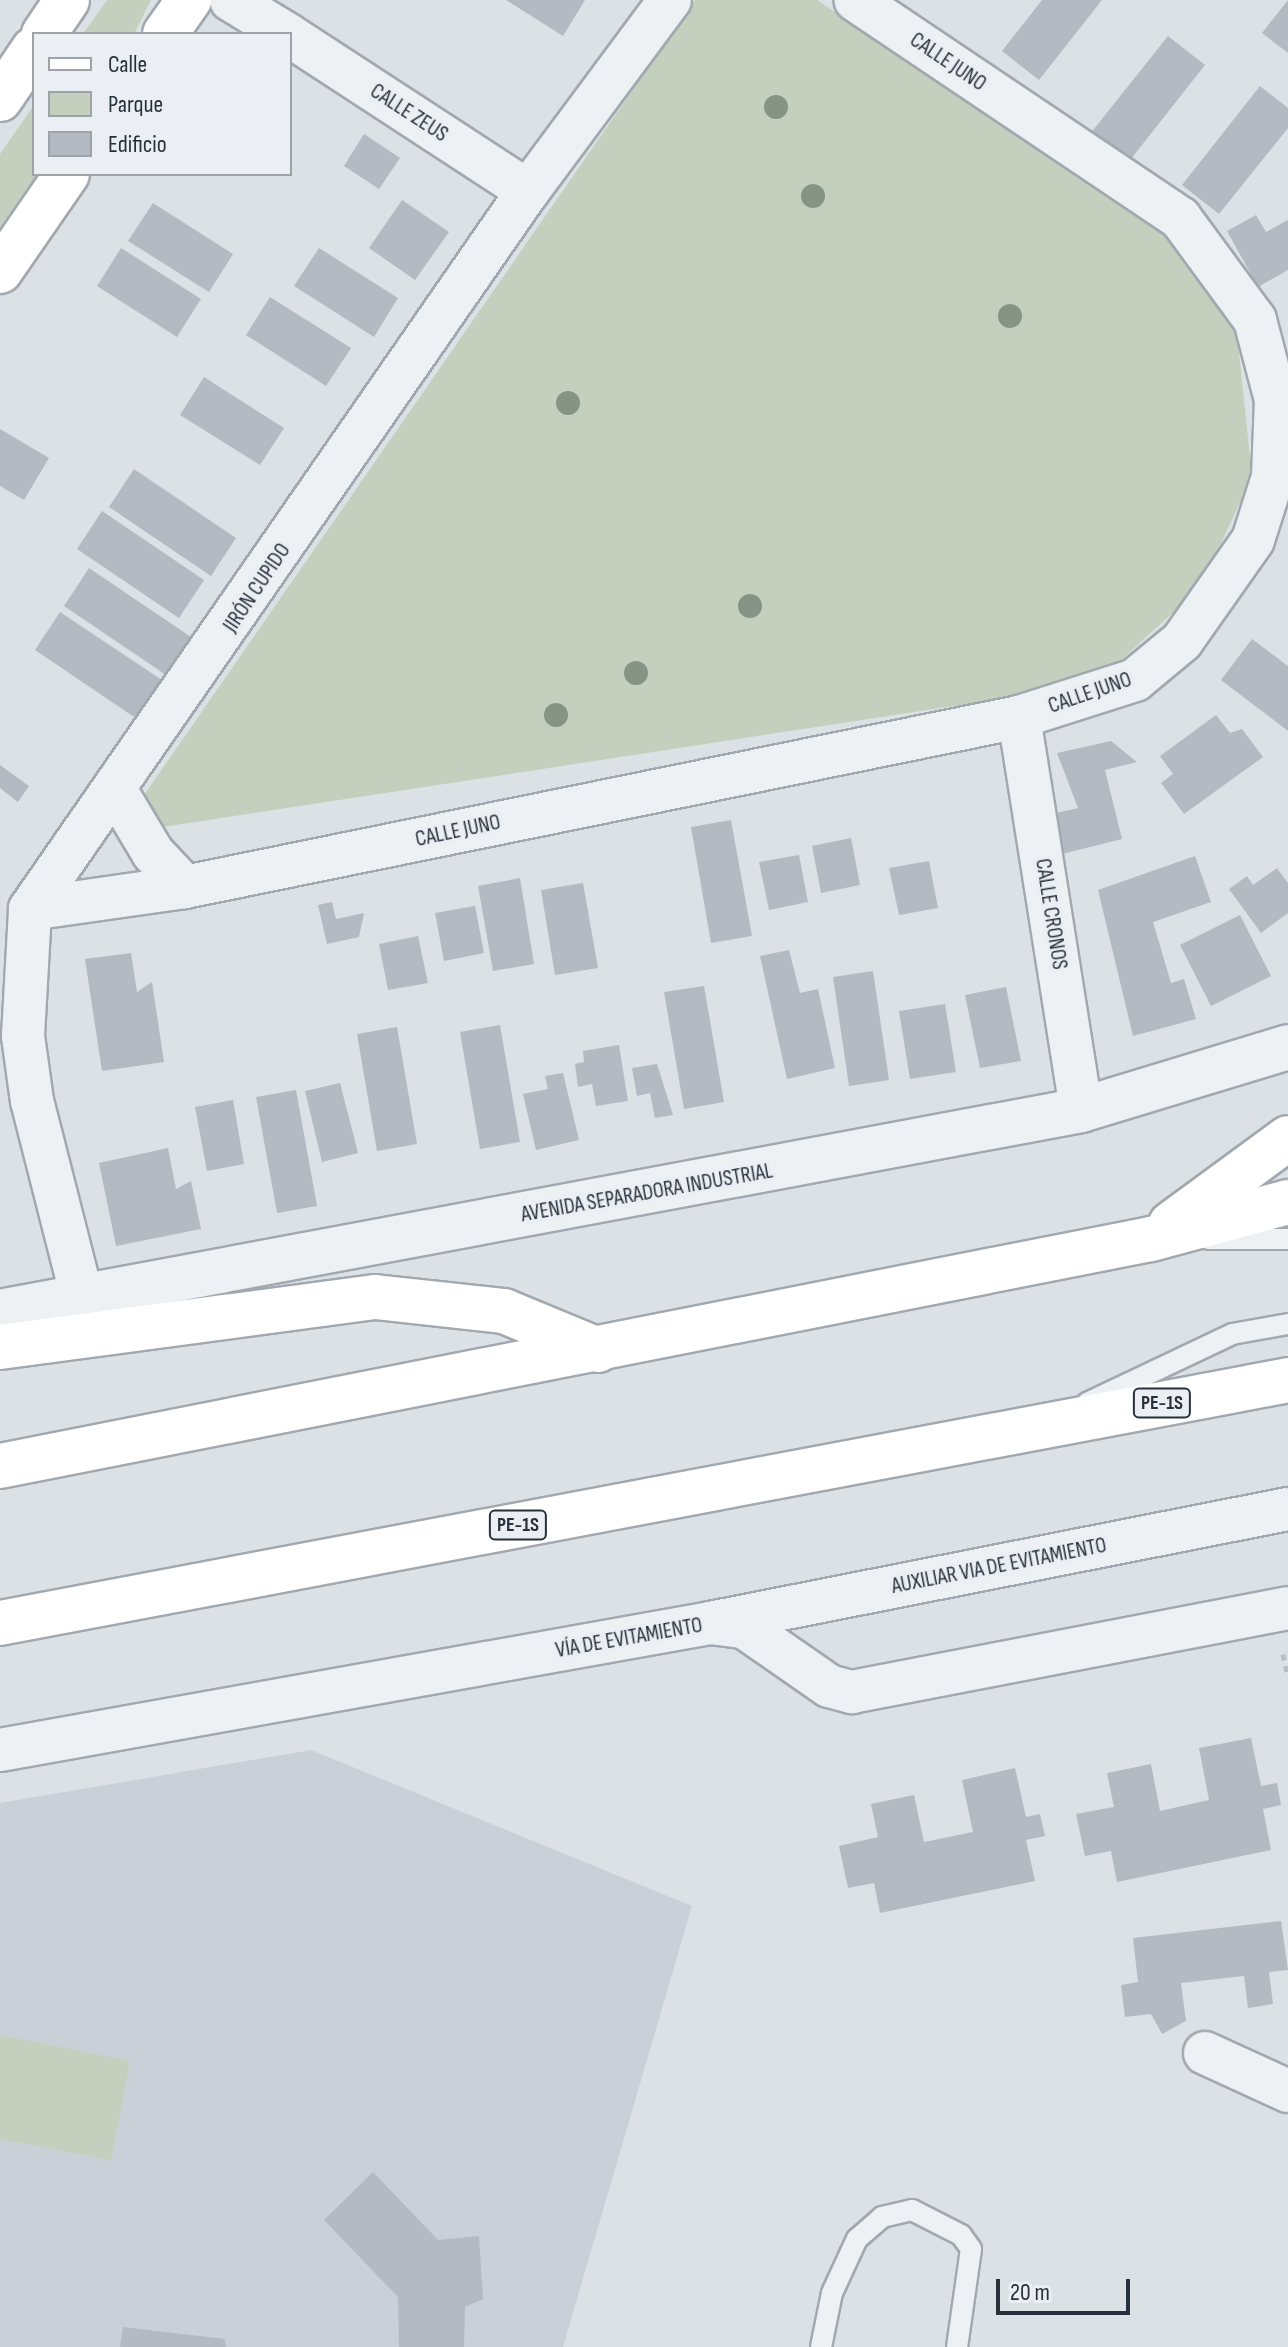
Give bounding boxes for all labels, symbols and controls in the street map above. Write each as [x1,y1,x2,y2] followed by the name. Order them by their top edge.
[905,27,991,97] street label: CALLE JUNO
[32,32,292,176] legend
[108,50,147,79] text: Calle
[365,78,453,148] street label: CALLE ZEUS
[108,90,163,119] text: Parque
[108,130,167,159] text: Edificio
[218,539,296,637] street label: JIRÓN CUPIDO
[1045,666,1135,720] street label: CALLE JUNO
[413,809,503,853] street label: CALLE JUNO
[1029,857,1073,971] street label: CALLE CRONOS
[519,1158,775,1228] street label: AVENIDA SEPARADORA INDUSTRIAL
[1132,1387,1192,1419] road number: PE-1S
[488,1509,548,1541] road number: PE-1S
[889,1532,1109,1600] street label: AUXILIAR VIA DE EVITAMIENTO
[553,1612,705,1664] street label: VÍA DE EVITAMIENTO
[1000,2263,1134,2313] scale bar
[1010,2278,1050,2307] text: 20 m

